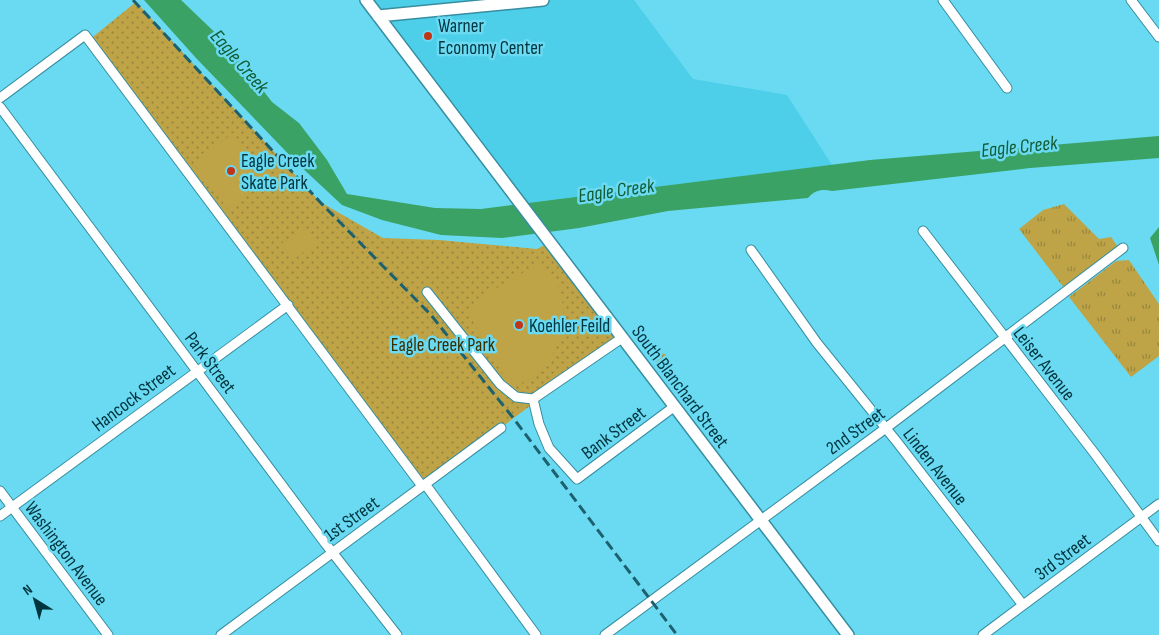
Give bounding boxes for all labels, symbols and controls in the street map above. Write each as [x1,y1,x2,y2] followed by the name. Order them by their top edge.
[438,15,544,60] place label: Warner Economy Center
[205,25,274,99] water label: Eagle Creek
[422,30,434,42] marker: Warner Economy Center
[980,131,1059,163] water label: Eagle Creek
[241,150,315,195] place label: Eagle Creek Skate Park
[225,165,237,177] marker: Eagle Creek Skate Park
[577,174,656,208] water label: Eagle Creek
[529,315,610,338] place label: Koehler Feild
[513,319,525,331] marker: Koehler Feild
[626,321,734,453] street label: South Blanchard Street
[1008,322,1080,405] street label: Leiser Avenue
[179,328,240,398] street label: Park Street
[391,334,496,357] park label: Eagle Creek Park
[88,359,180,437] street label: Hancock Street
[577,402,651,465] street label: Bank Street
[822,402,890,460] street label: 2nd Street
[897,424,972,510] street label: Linden Avenue
[320,491,384,547] street label: 1st Street
[19,497,112,611] street label: Washington Avenue
[1030,529,1096,586] street label: 3rd Street
[10,575,60,625] north arrow
[19,581,36,599] text: N

